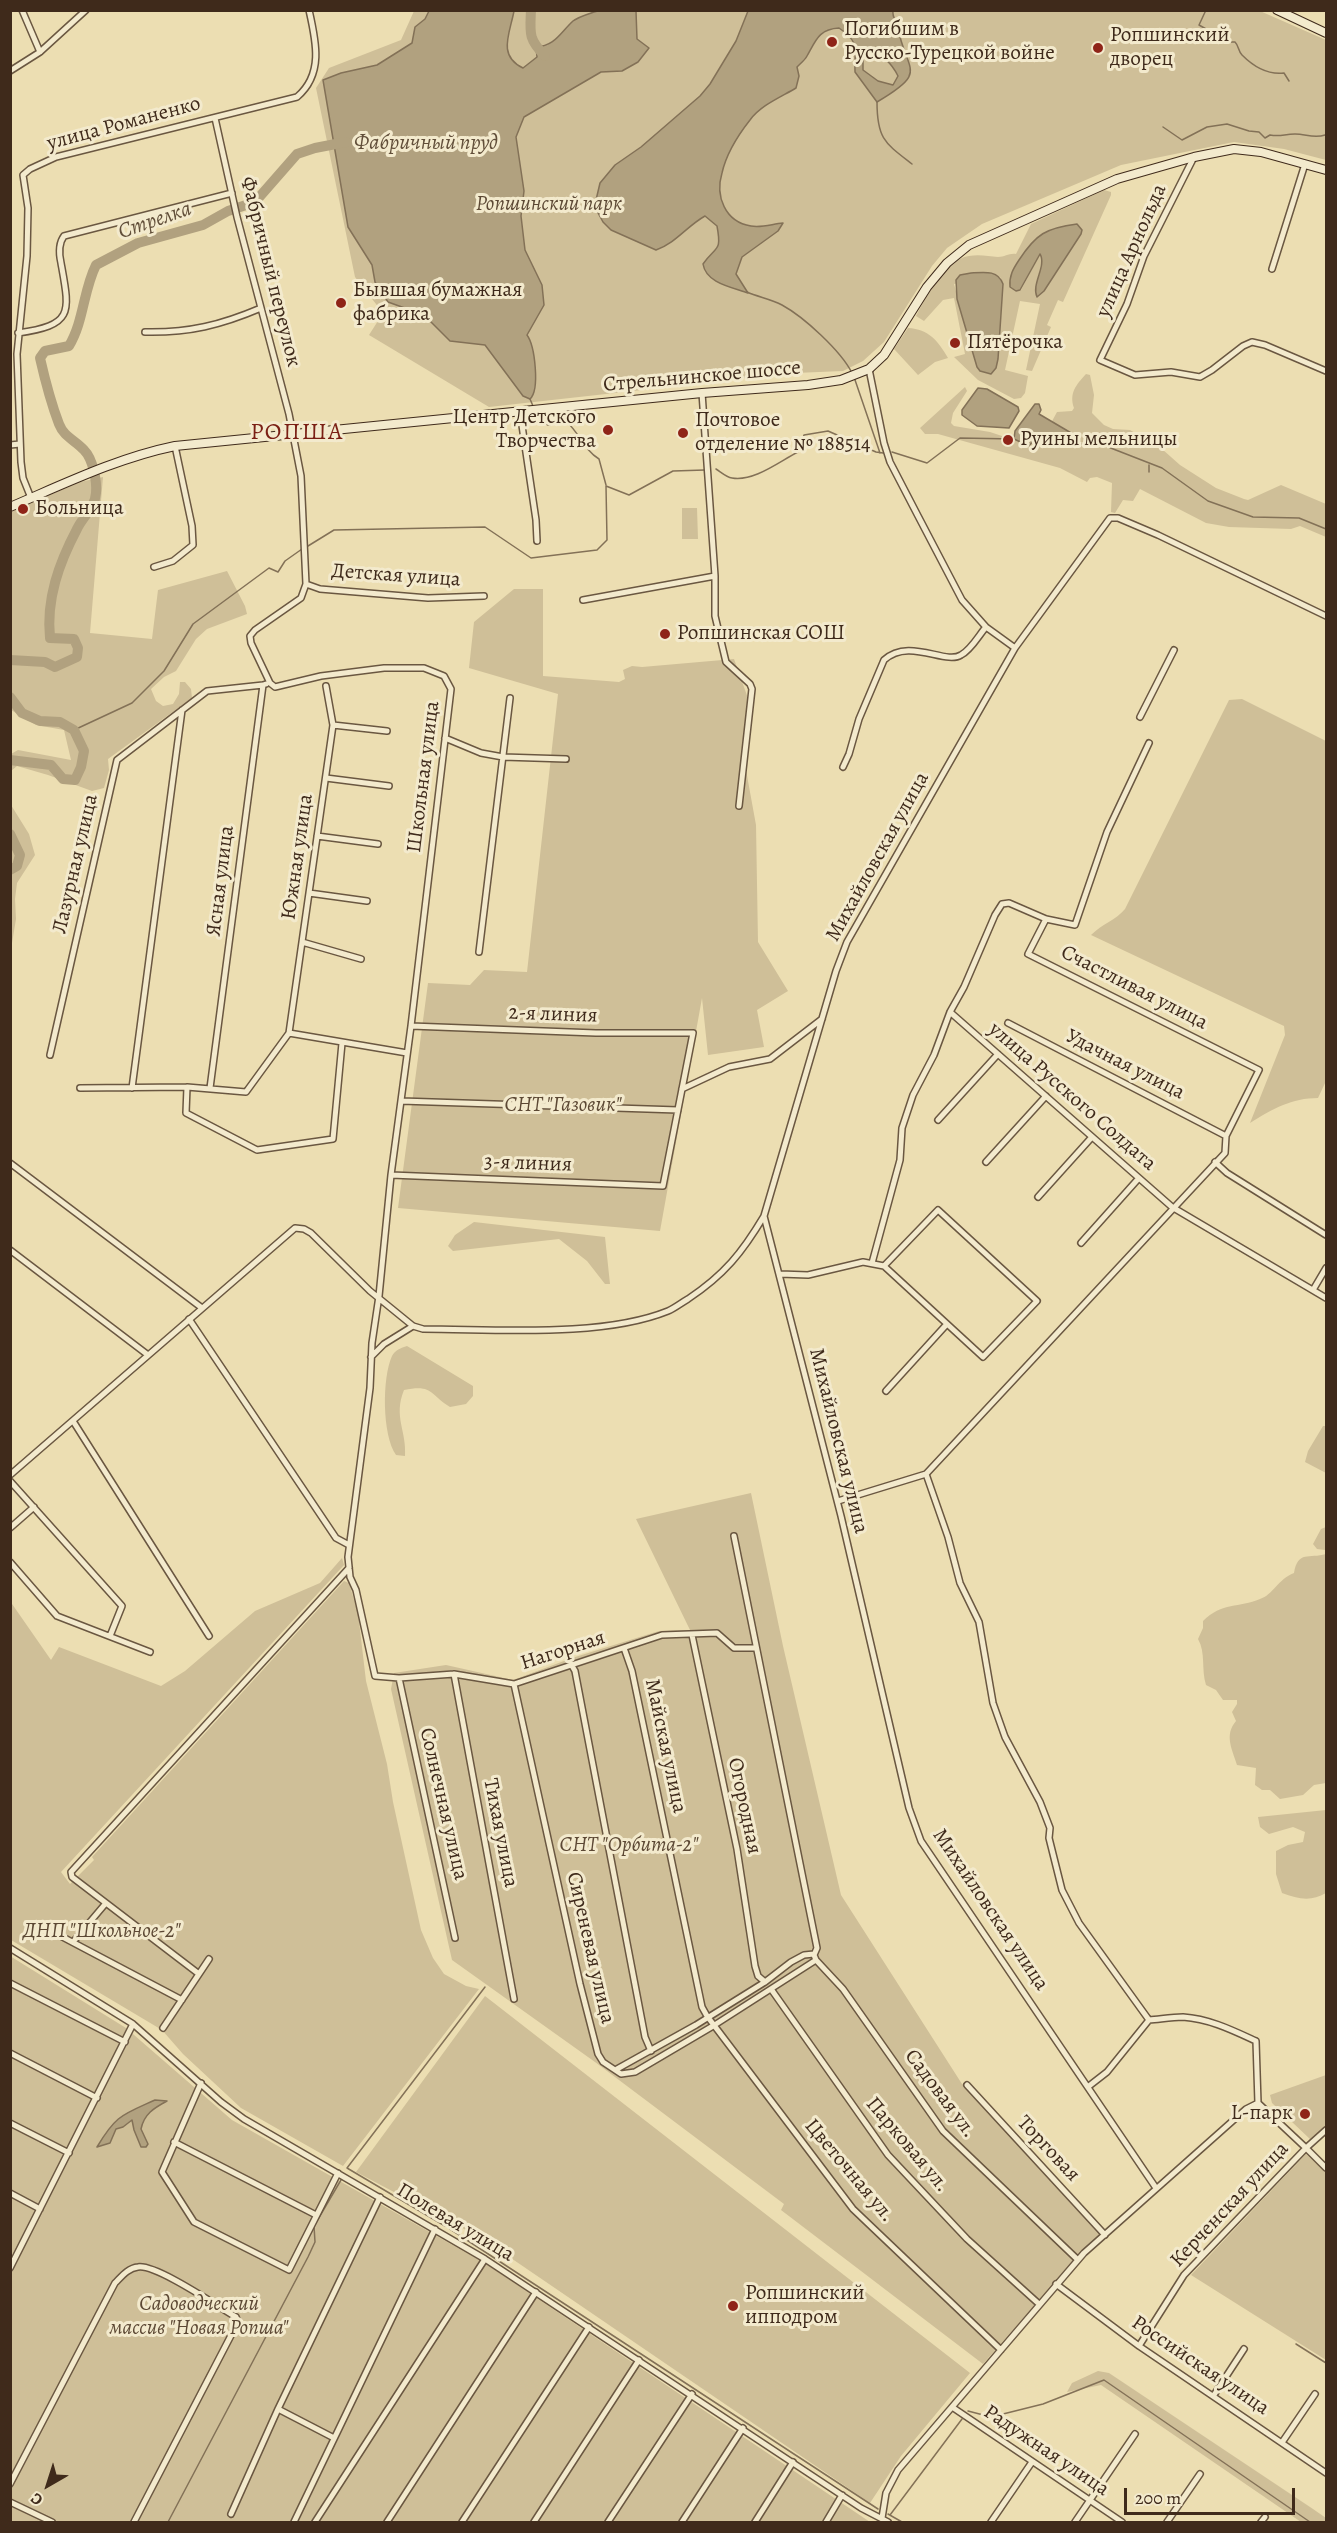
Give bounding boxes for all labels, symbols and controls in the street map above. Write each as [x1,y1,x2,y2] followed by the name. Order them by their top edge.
[844,17,1055,67] place label: Погибшим в Русско-Турецкой войне
[1110,23,1229,73] place label: Ропшинский дворец
[825,35,839,49] marker: Погибшим в Русско-Турецкой войне
[1091,41,1105,55] marker: Ропшинский дворец
[44,91,204,157] street label: улица Романенко
[354,131,498,157] water label: Фабричный пруд
[234,174,306,370] street label: Фабричный переулок
[1091,181,1173,321] street label: улица Арнольда
[476,192,622,218] park label: Ропшинский парк
[115,196,195,246] water label: Стрелка
[353,278,522,328] place label: Бывшая бумажная фабрика
[334,296,348,310] marker: Бывшая бумажная фабрика
[967,330,1063,356] place label: Пятёрочка
[948,336,962,350] marker: Пятёрочка
[602,356,802,398] street label: Стрельнинское шоссе
[453,405,596,455] place label: Центр Детского Творчества
[695,408,871,458] place label: Почтовое отделение № 188514
[250,419,344,447] district label: РОПША
[601,423,615,437] marker: Центр Детского Творчества
[676,426,690,440] marker: Почтовое отделение № 188514
[1020,427,1177,453] place label: Руины мельницы
[1001,433,1015,447] marker: Руины мельницы
[35,496,124,522] place label: Больница
[16,502,30,516] marker: Больница
[331,559,461,593] street label: Детская улица
[677,621,845,647] place label: Ропшинская СОШ
[658,627,672,641] marker: Ропшинская СОШ
[402,700,446,854] street label: Школьная улица
[821,768,935,946] street label: Михайловская улица
[48,792,104,936] street label: Лазурная улица
[277,793,319,921] street label: Южная улица
[202,824,240,938] street label: Ясная улица
[1056,940,1212,1036] street label: Счастливая улица
[508,1001,598,1029] street label: 2-я линия
[983,1017,1161,1177] street label: улица Русского Солдата
[1061,1024,1189,1106] street label: Удачная улица
[504,1093,622,1119] park label: СНТ "Газовик"
[484,1150,572,1178] street label: 3-я линия
[803,1346,873,1536] street label: Михайловская улица
[517,1625,609,1677] street label: Нагорная
[638,1677,692,1815] street label: Майская улица
[413,1725,473,1883] street label: Солнечная улица
[721,1755,767,1857] street label: Огородная
[477,1776,523,1890] street label: Тихая улица
[926,1824,1054,1996] street label: Михайловская улица
[560,1833,698,1859] park label: СНТ "Орбита-2"
[560,1870,620,2026] street label: Сиреневая улица
[23,1919,181,1945] park label: ДНП "Школьное-2"
[899,2045,981,2143] street label: Садовая ул.
[860,2092,954,2198] street label: Парковая ул.
[1231,2101,1293,2127] place label: L-парк
[1298,2107,1312,2121] marker: L-парк
[1011,2111,1085,2187] street label: Торговая
[799,2114,899,2228] street label: Цветочная ул.
[1165,2137,1295,2273] street label: Керченская улица
[392,2178,518,2268] street label: Полевая улица
[745,2281,864,2331] place label: Ропшинский ипподром
[110,2292,288,2342] park label: Садоводческий массив "Новая Ропша"
[726,2299,740,2313] marker: Ропшинский ипподром
[1126,2311,1274,2421] street label: Российская улица
[978,2400,1114,2502] street label: Радужная улица
[18,2455,78,2515] north arrow
[1127,2476,1298,2514] scale bar
[1135,2486,1181,2510] text: 200 m
[26,2487,47,2511] text: С

